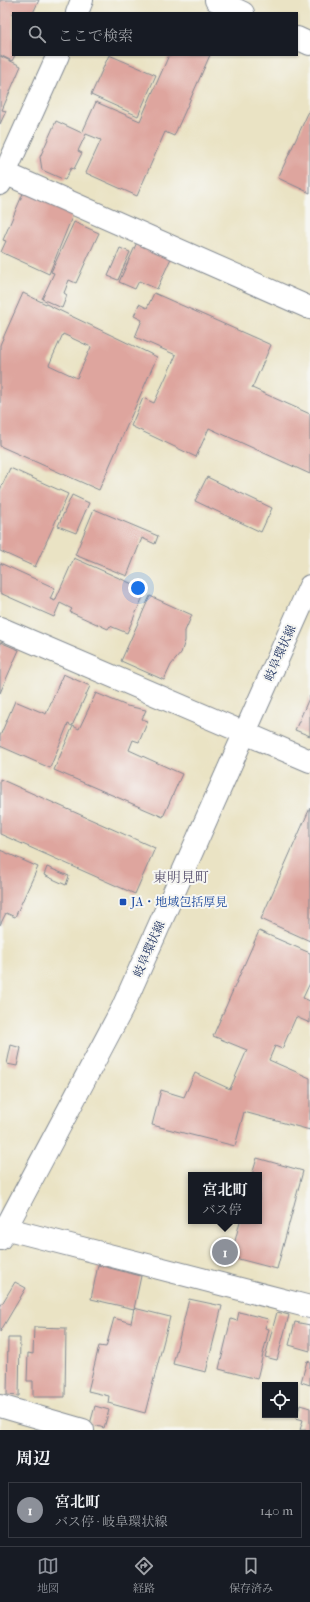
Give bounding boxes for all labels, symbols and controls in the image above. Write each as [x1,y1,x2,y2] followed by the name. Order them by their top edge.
[12,12,298,56] search box
[26,23,48,45] icon: search
[58,27,133,45] text: ここで検索
[128,578,148,598] your location
[261,623,299,683] street label: 岐阜環状線
[153,869,209,886] district label: 東明見町
[130,895,227,909] place label: JA・地域包括厚見
[118,897,128,907] marker: JA・地域包括厚見
[130,919,168,979] street label: 岐阜環状線
[188,1172,262,1224] popup
[202,1181,248,1199] text: 宮北町
[202,1202,242,1217] text: バス停
[212,1237,238,1267] pin: 1
[262,1382,298,1418] map controls
[262,1382,298,1418] button: locate
[16,1448,50,1468] text: 周辺
[55,1493,100,1511] text: 宮北町
[28,1503,32,1518] text: 1
[260,1503,293,1518] text: 140 m
[55,1514,167,1529] text: バス停 · 岐阜環状線
[37,1555,59,1595] tab: 地図
[133,1555,155,1595] tab: 経路
[229,1555,273,1595] tab: 保存済み

